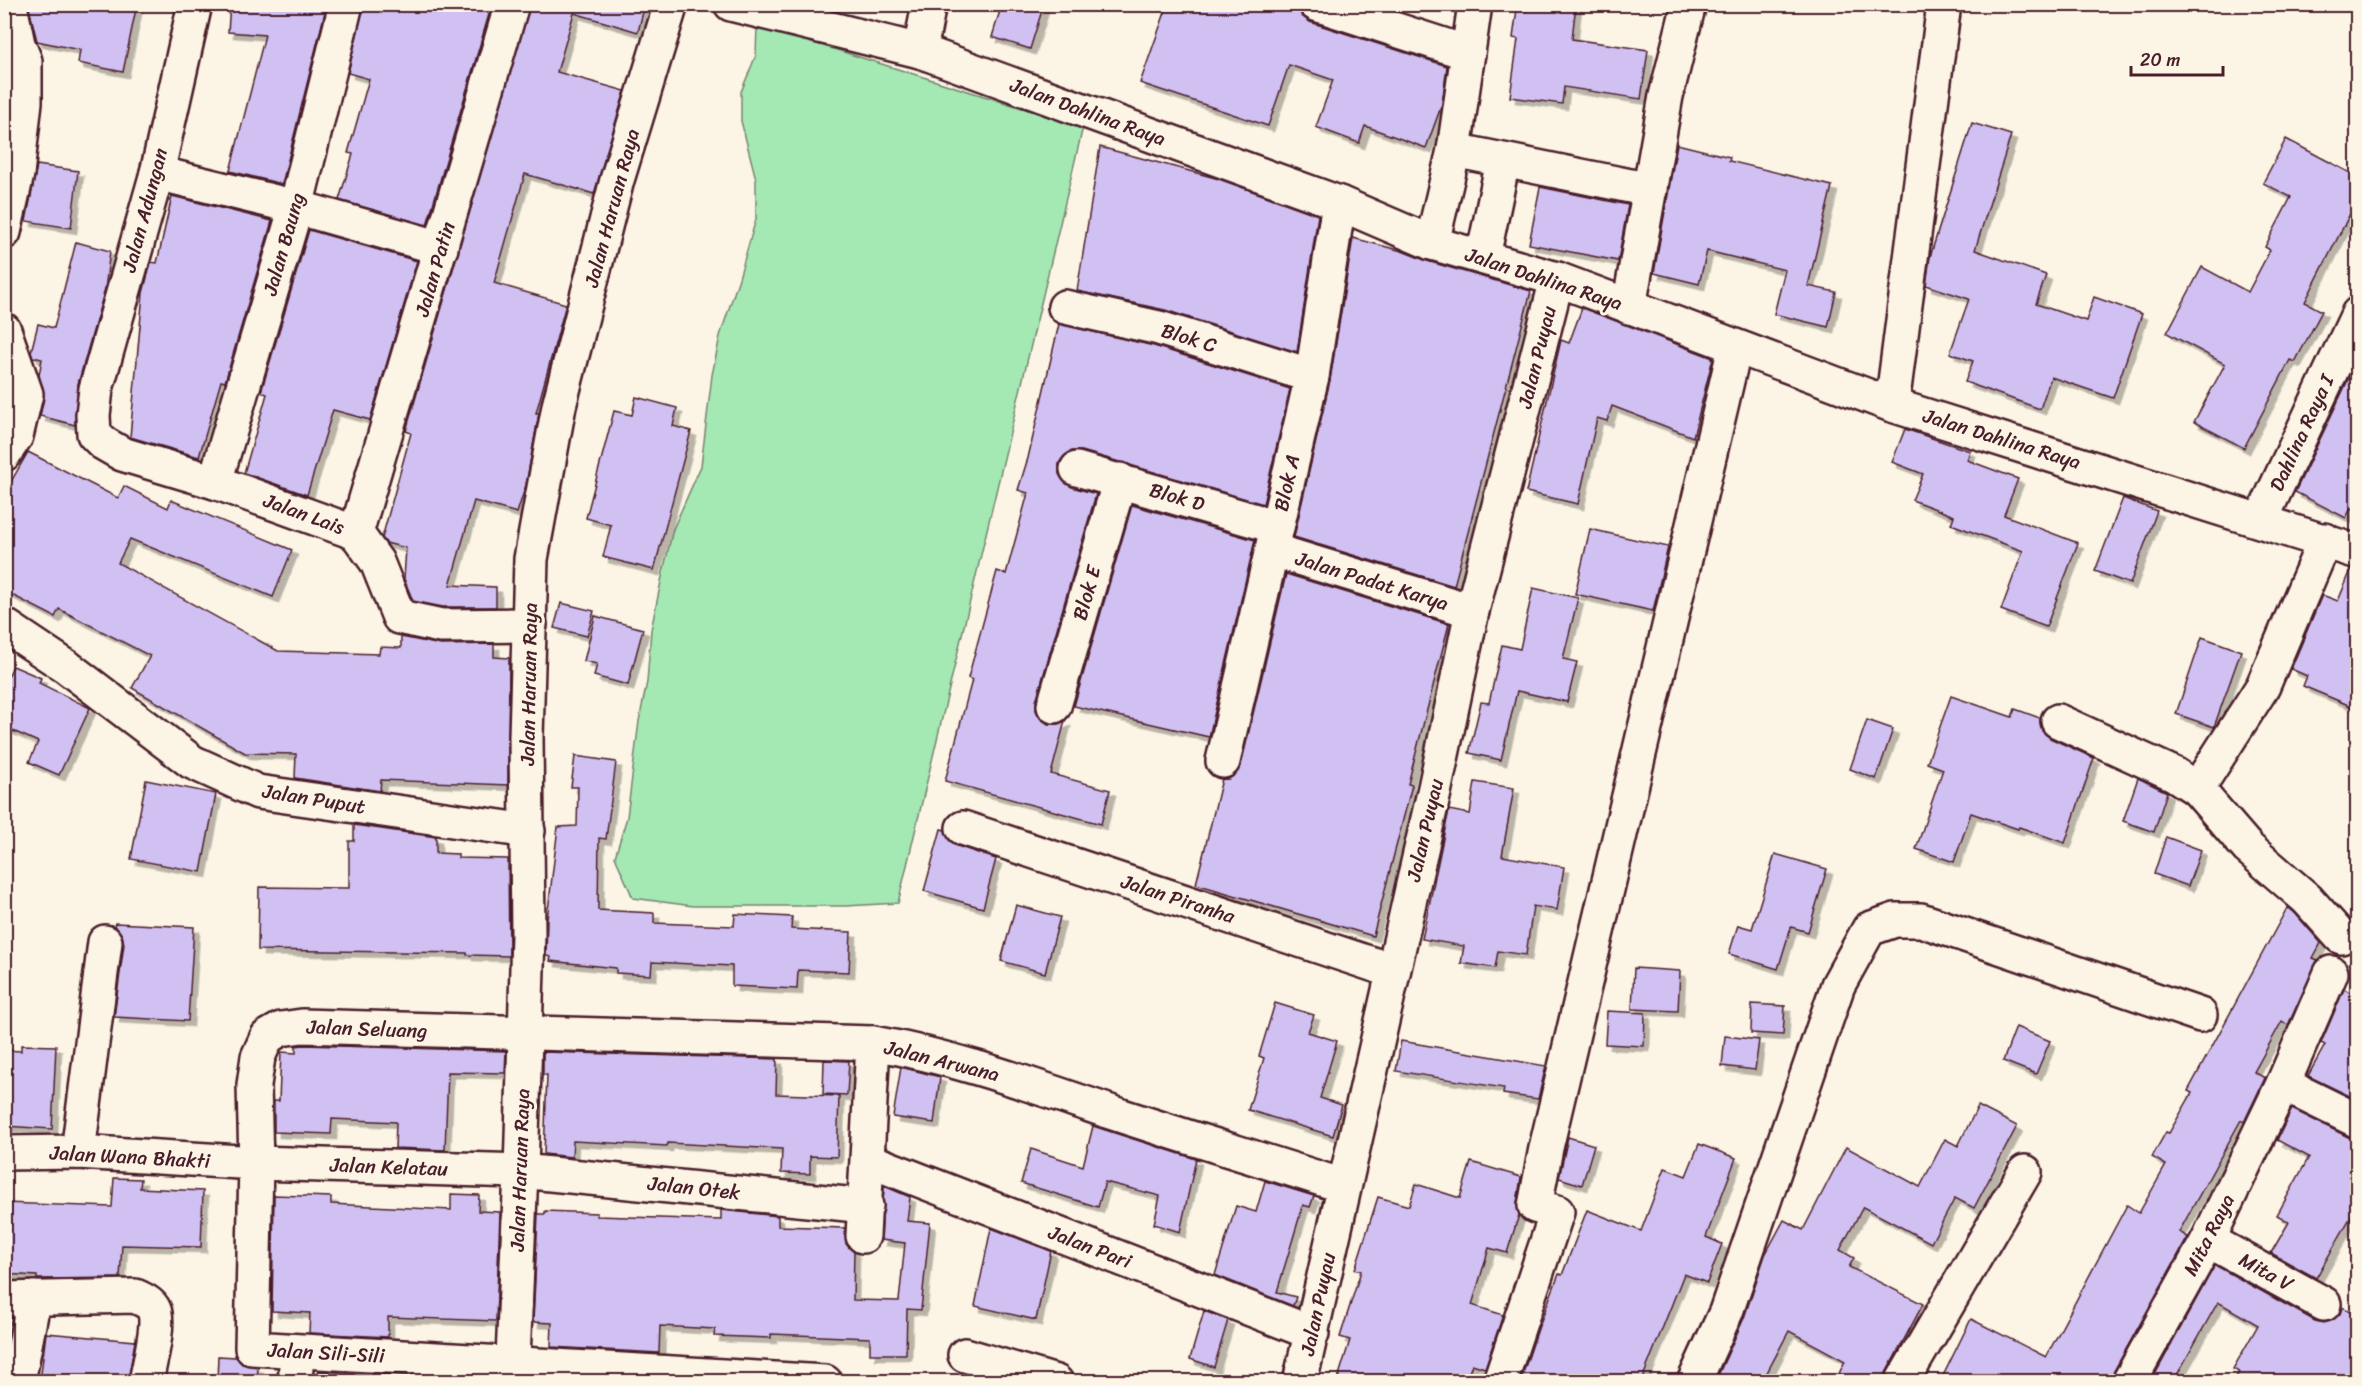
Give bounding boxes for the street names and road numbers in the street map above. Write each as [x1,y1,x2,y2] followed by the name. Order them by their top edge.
[1004,67,1171,156] street label: Jalan Dahlina Raya
[574,125,650,292] street label: Jalan Haruan Raya
[111,144,178,277] street label: Jalan Adungan
[252,188,315,301] street label: Jalan Baung
[404,217,465,322] street label: Jalan Patin
[1460,237,1627,321] street label: Jalan Dahlina Raya
[1507,302,1567,413] street label: Jalan Puyau
[1157,313,1222,363] street label: Blok C
[2260,368,2345,497] street label: Dahlina Raya I
[1918,398,2085,480] street label: Jalan Dahlina Raya
[1263,451,1311,515] street label: Blok A
[1145,472,1209,522] street label: Blok D
[258,483,350,545] street label: Jalan Lais
[1290,541,1453,621] street label: Jalan Padat Karya
[1063,560,1112,624] street label: Blok E
[510,602,548,767] street label: Jalan Haruan Raya
[259,773,368,824] street label: Jalan Puput
[1396,775,1454,886] street label: Jalan Puyau
[1116,864,1240,934] street label: Jalan Piranha
[305,1009,428,1049] street label: Jalan Seluang
[880,1030,1003,1092] street label: Jalan Arwana
[500,1088,540,1253] street label: Jalan Haruan Raya
[48,1135,212,1179] street label: Jalan Wana Bhakti
[328,1147,449,1187] street label: Jalan Kelatau
[645,1166,742,1210] street label: Jalan Otek
[2173,1188,2245,1282] street label: Mita Raya
[1042,1215,1138,1279] street label: Jalan Pari
[2232,1243,2301,1302] street label: Mita V
[1290,1249,1346,1360] street label: Jalan Puyau
[266,1332,386,1374] street label: Jalan Sili-Sili

